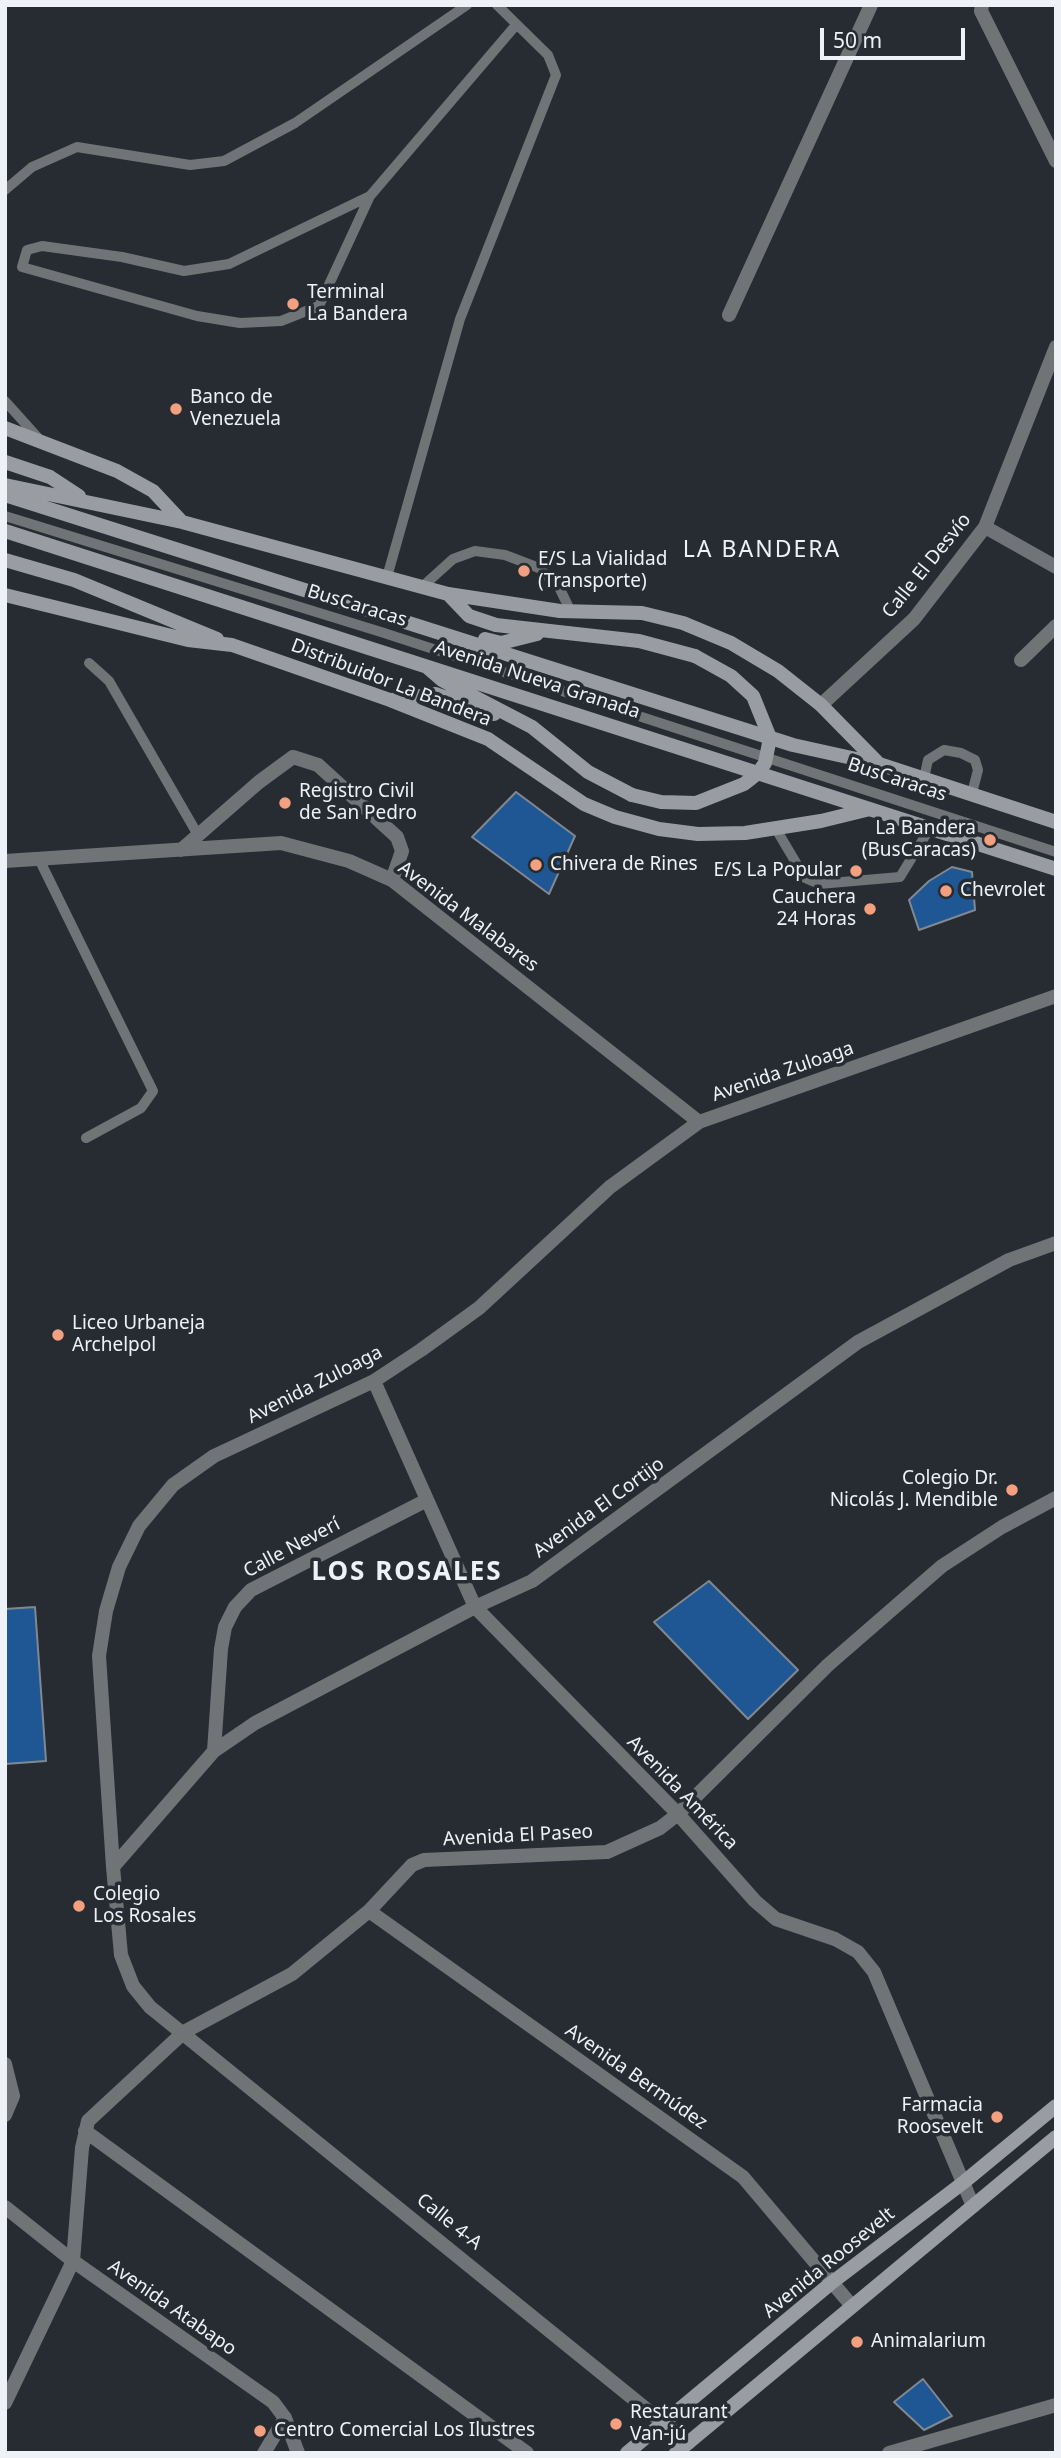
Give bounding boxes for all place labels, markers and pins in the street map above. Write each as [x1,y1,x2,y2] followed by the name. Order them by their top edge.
[307,282,408,326] place label: Terminal La Bandera
[285,296,301,312] marker: Terminal La Bandera
[190,387,281,431] place label: Banco de Venezuela
[168,401,184,417] marker: Banco de Venezuela
[538,549,667,593] place label: E/S La Vialidad (Transporte)
[516,563,532,579] marker: E/S La Vialidad (Transporte)
[299,781,417,825] place label: Registro Civil de San Pedro
[277,795,293,811] marker: Registro Civil de San Pedro
[862,818,976,862] place label: La Bandera (BusCaracas)
[982,832,998,848] marker: La Bandera (BusCaracas)
[550,854,698,876] place label: Chivera de Rines
[528,857,544,873] marker: Chivera de Rines
[714,860,842,882] place label: E/S La Popular
[848,863,864,879] marker: E/S La Popular
[960,880,1045,902] place label: Chevrolet
[938,883,954,899] marker: Chevrolet
[772,887,856,931] place label: Cauchera 24 Horas
[862,901,878,917] marker: Cauchera 24 Horas
[72,1313,205,1357] place label: Liceo Urbaneja Archelpol
[50,1327,66,1343] marker: Liceo Urbaneja Archelpol
[830,1468,998,1512] place label: Colegio Dr. Nicolás J. Mendible
[1004,1482,1020,1498] marker: Colegio Dr. Nicolás J. Mendible
[93,1884,196,1928] place label: Colegio Los Rosales
[71,1898,87,1914] marker: Colegio Los Rosales
[897,2095,983,2139] place label: Farmacia Roosevelt
[989,2109,1005,2125] marker: Farmacia Roosevelt
[871,2331,986,2353] place label: Animalarium
[849,2334,865,2350] marker: Animalarium
[630,2402,728,2446] place label: Restaurant Van-jú
[608,2416,624,2432] marker: Restaurant Van-jú
[274,2420,535,2442] place label: Centro Comercial Los Ilustres
[252,2423,268,2439] marker: Centro Comercial Los Ilustres

